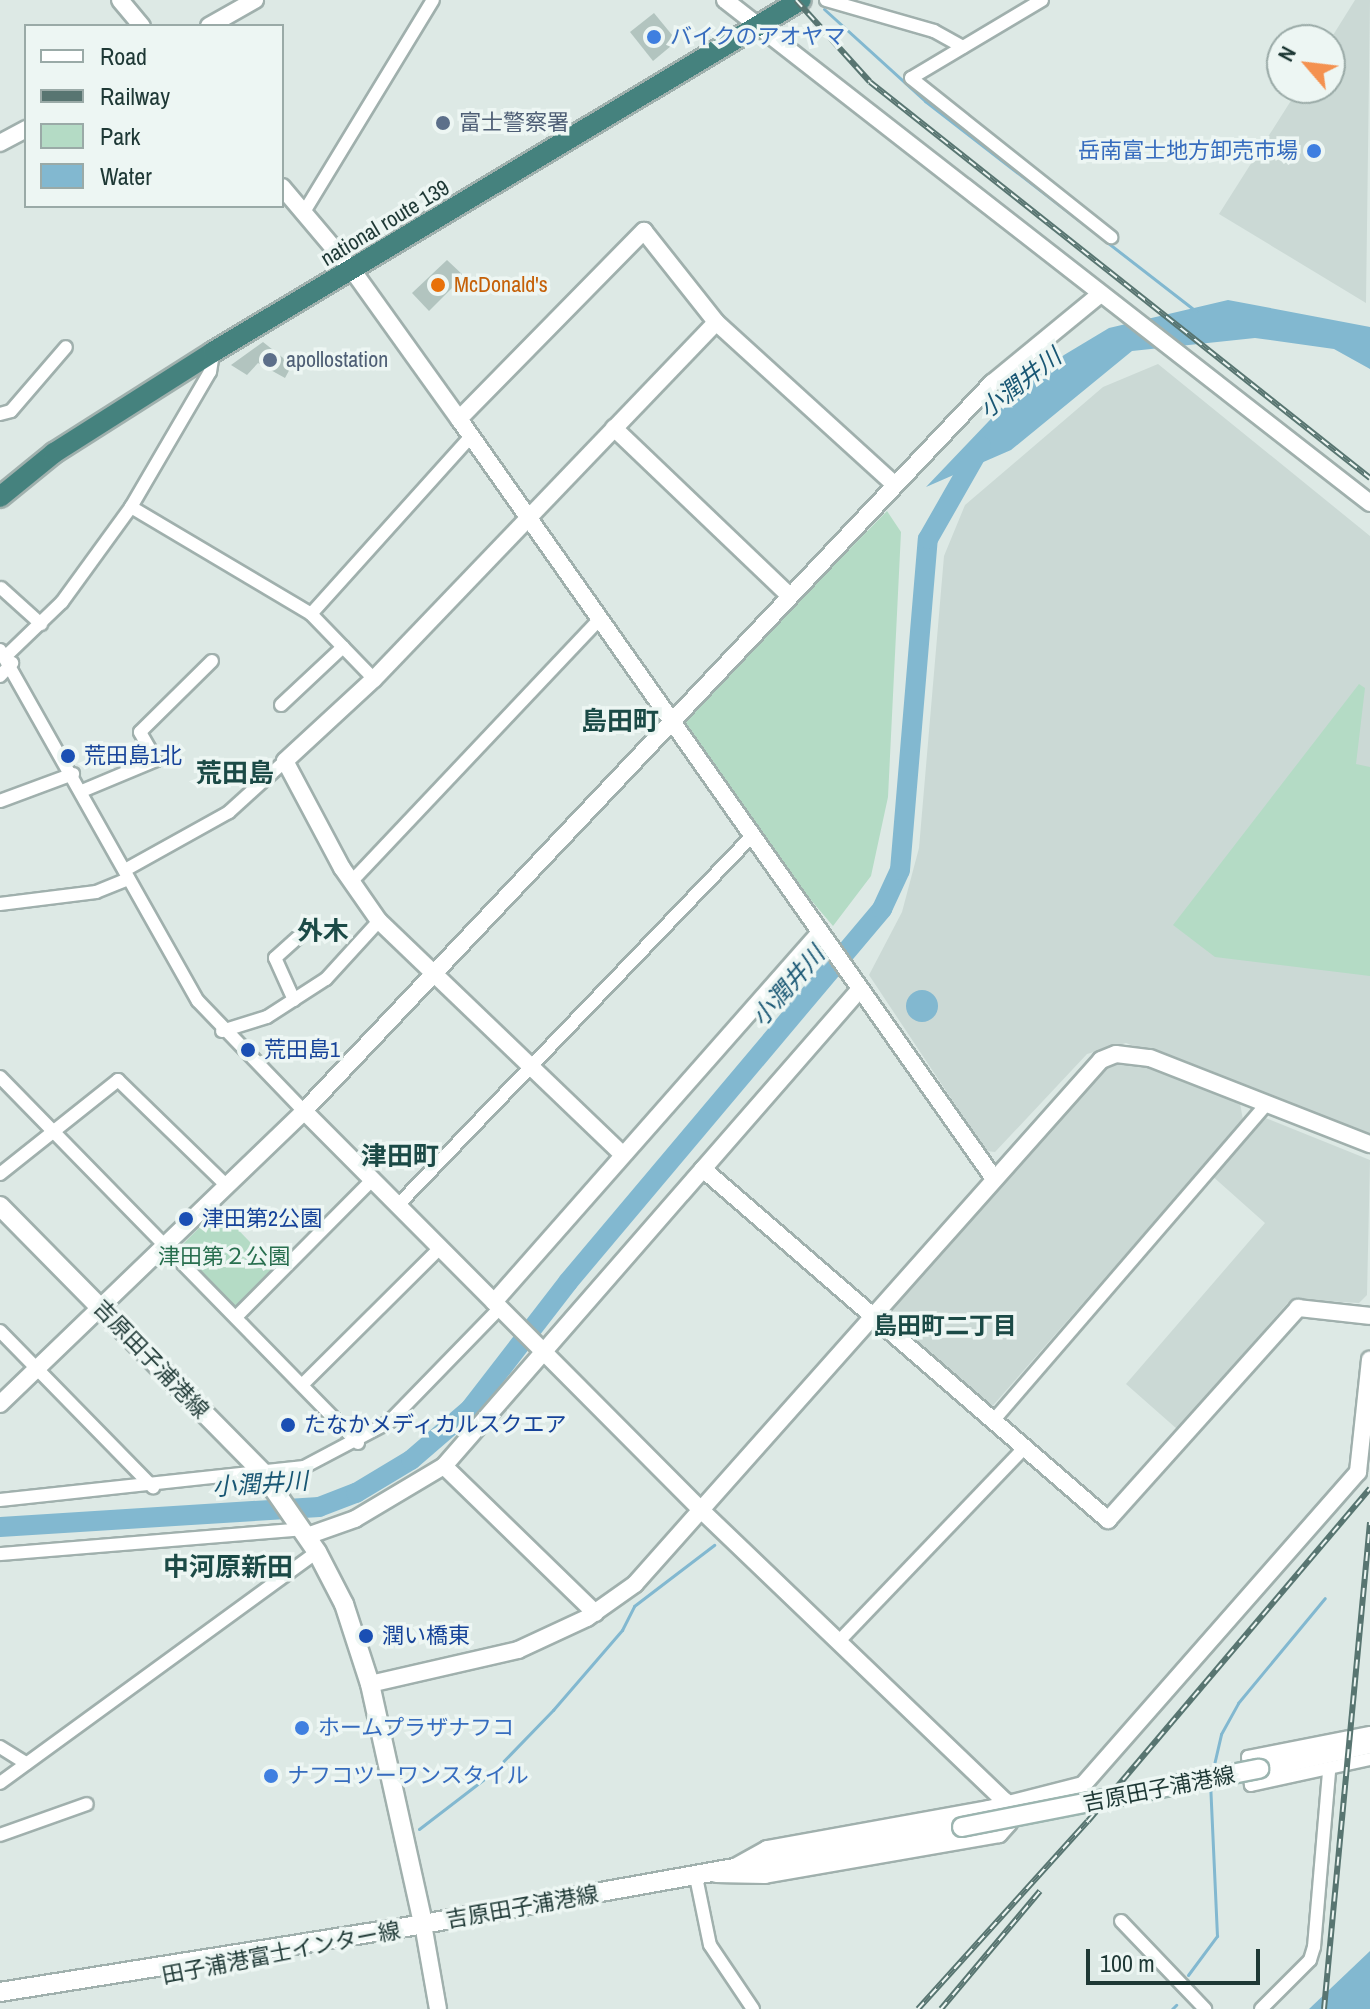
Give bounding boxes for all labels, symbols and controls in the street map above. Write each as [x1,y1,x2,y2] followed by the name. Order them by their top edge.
[24,24,284,208] legend
[670,24,846,50] place label: バイクのアオヤマ
[1266,24,1346,104] north arrow
[645,28,663,46] marker: バイクのアオヤマ
[100,40,147,72] text: Road
[1270,41,1303,66] text: N
[100,80,170,112] text: Railway
[459,110,569,136] place label: 富士警察署
[434,114,452,132] marker: 富士警察署
[100,120,140,152] text: Park
[1078,138,1298,164] place label: 岳南富士地方卸売市場
[1305,142,1323,160] marker: 岳南富士地方卸売市場
[100,160,152,192] text: Water
[316,174,454,272] street label: national route 139
[454,272,548,298] place label: McDonald's
[429,276,447,294] marker: McDonald's
[973,342,1067,424] water label: 小潤井川
[286,347,388,373] place label: apollostation
[261,351,279,369] marker: apollostation
[581,705,659,737] district label: 島田町
[84,743,182,769] place label: 荒田島1北
[59,747,77,765] marker: 荒田島1北
[196,757,274,789] district label: 荒田島
[297,915,349,947] district label: 外木
[746,940,830,1032] water label: 小潤井川
[264,1037,340,1063] place label: 荒田島1
[239,1041,257,1059] marker: 荒田島1
[361,1140,439,1172] district label: 津田町
[202,1206,322,1232] place label: 津田第2公園
[177,1210,195,1228] marker: 津田第2公園
[158,1244,290,1270] park label: 津田第２公園
[88,1294,214,1424] street label: 吉原田子浦港線
[873,1312,1017,1340] district label: 島田町二丁目
[304,1412,568,1438] place label: たなかメディカルスクエア
[279,1416,297,1434] marker: たなかメディカルスクエア
[211,1466,309,1502] water label: 小潤井川
[163,1551,293,1583] district label: 中河原新田
[382,1623,470,1649] place label: 潤い橋東
[357,1627,375,1645] marker: 潤い橋東
[318,1715,516,1741] place label: ホームプラザナフコ
[293,1719,311,1737] marker: ホームプラザナフコ
[1081,1761,1237,1817] street label: 吉原田子浦港線
[287,1763,529,1789] place label: ナフコツーワンスタイル
[262,1767,280,1785] marker: ナフコツーワンスタイル
[444,1881,600,1933] street label: 吉原田子浦港線
[160,1917,402,1989] street label: 田子浦港富士インター線
[1090,1933,1264,1983] scale bar
[1100,1947,1155,1979] text: 100 m

